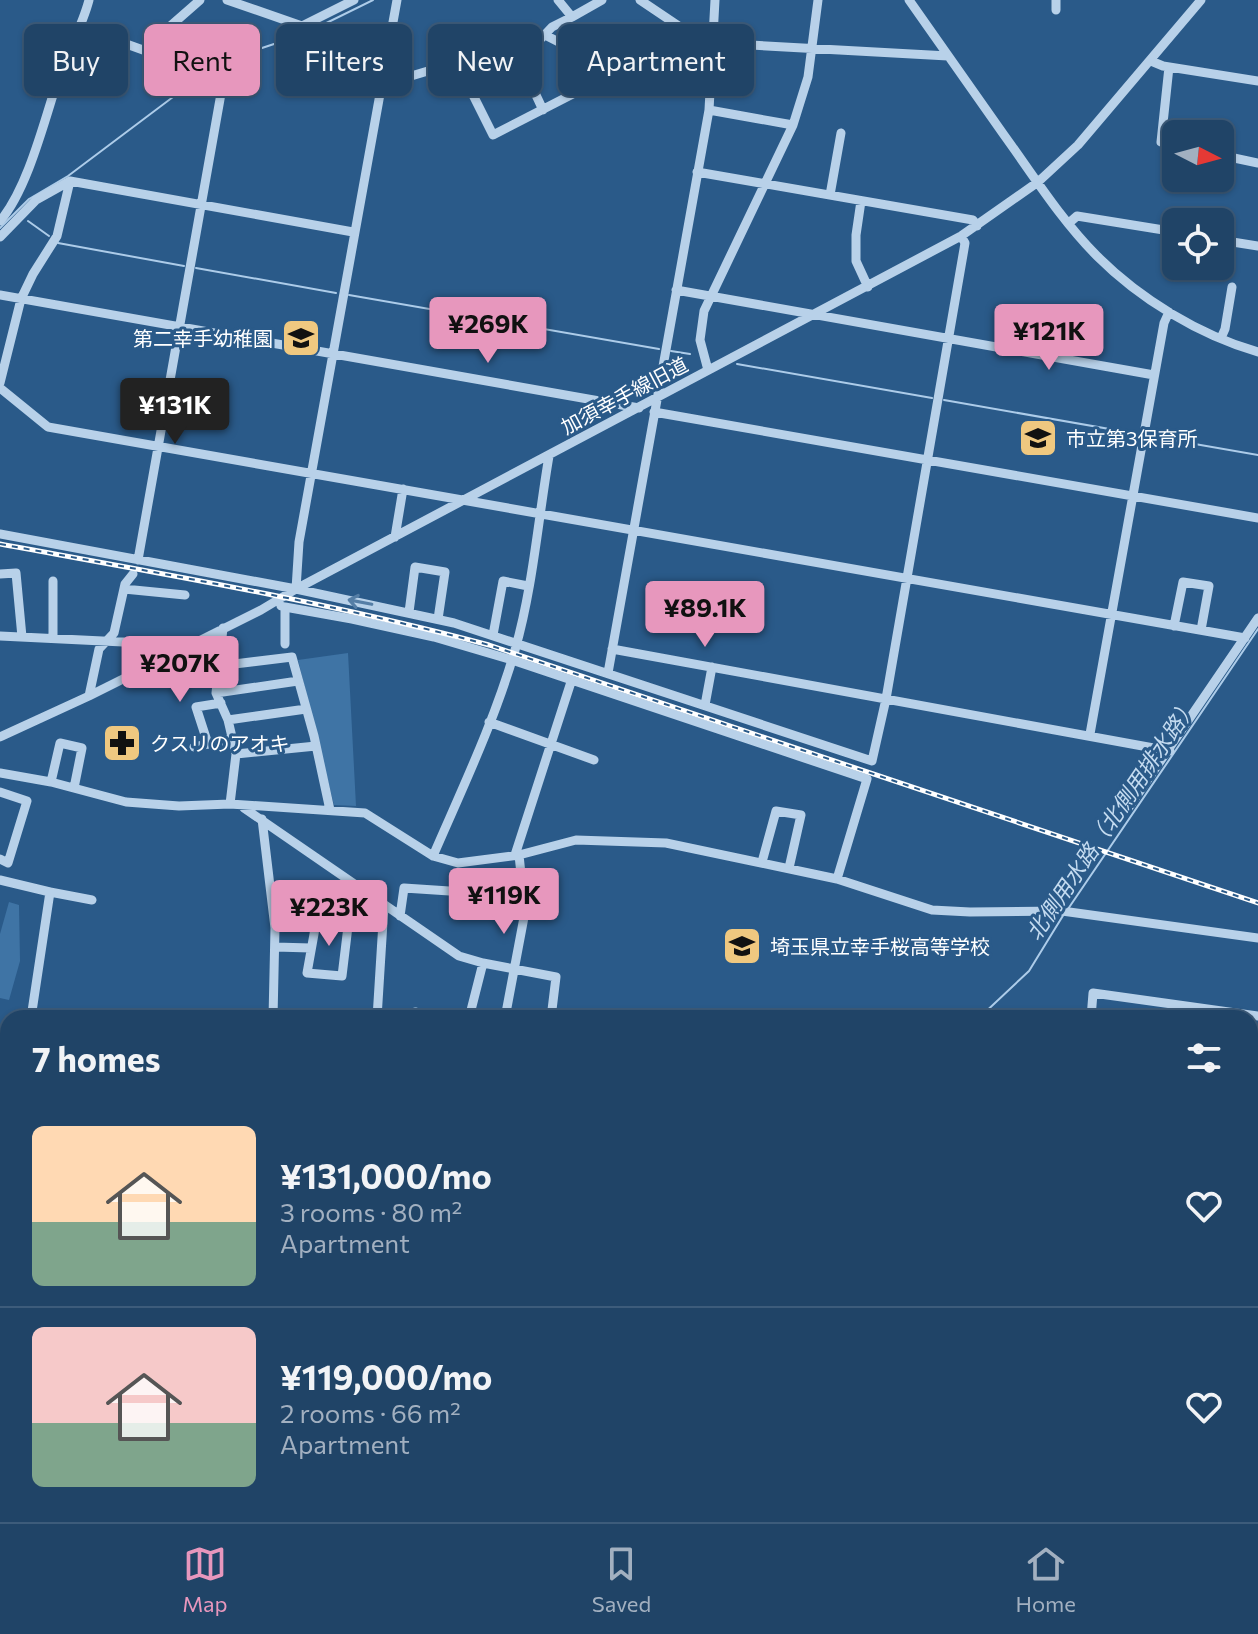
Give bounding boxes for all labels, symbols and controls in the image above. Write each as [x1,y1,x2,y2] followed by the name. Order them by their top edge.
[24,24,128,96] chip: Buy
[144,24,260,96] chip: Rent
[276,24,412,96] chip: Filters
[428,24,542,96] chip: New
[558,24,754,96] chip: Apartment
[1162,120,1234,192] north arrow
[1162,120,1234,280] map controls
[1162,208,1234,280] button: locate
[432,297,544,365] pin: ¥269K
[993,304,1105,372] pin: ¥121K
[447,307,529,338] text: ¥269K
[1012,314,1086,345] text: ¥121K
[280,317,322,359] school or university icon: 第二幸手幼稚園
[133,326,273,350] place label: 第二幸手幼稚園
[557,352,691,438] street label: 加須幸手線旧道
[119,378,231,446] pin: ¥131K
[138,388,212,419] text: ¥131K
[1017,417,1059,459] school or university icon: 市立第3保育所
[1066,426,1197,450] place label: 市立第3保育所
[640,581,770,649] pin: ¥89.1K
[663,591,747,622] text: ¥89.1K
[348,594,374,609] one-way arrow
[124,636,236,704] pin: ¥207K
[140,646,220,677] text: ¥207K
[1020,693,1202,945] water label: 北側用水路（北側用排水路）
[101,722,143,764] pharmacy icon: クスリのアオキ
[150,731,289,755] place label: クスリのアオキ
[448,868,560,936] pin: ¥119K
[467,878,541,909] text: ¥119K
[273,880,385,948] pin: ¥223K
[289,890,369,921] text: ¥223K
[721,925,763,967] school or university icon: 埼玉県立幸手桜高等学校
[770,934,990,958] place label: 埼玉県立幸手桜高等学校
[1182,1036,1226,1080] icon: filters
[32,1037,161,1079] text: 7 homes
[280,1154,492,1196] text: ¥131,000/mo
[96,1158,192,1254] icon: home
[1182,1184,1226,1228] icon: heart
[280,1196,462,1227] text: 3 rooms · 80 m²
[280,1227,410,1258] text: Apartment
[280,1355,492,1397] text: ¥119,000/mo
[96,1359,192,1455] icon: home
[1182,1385,1226,1429] icon: heart
[280,1397,461,1428] text: 2 rooms · 66 m²
[280,1428,410,1459] text: Apartment
[182,1542,228,1617] tab: Map
[592,1542,651,1617] tab: Saved
[1015,1542,1076,1617] tab: Home

